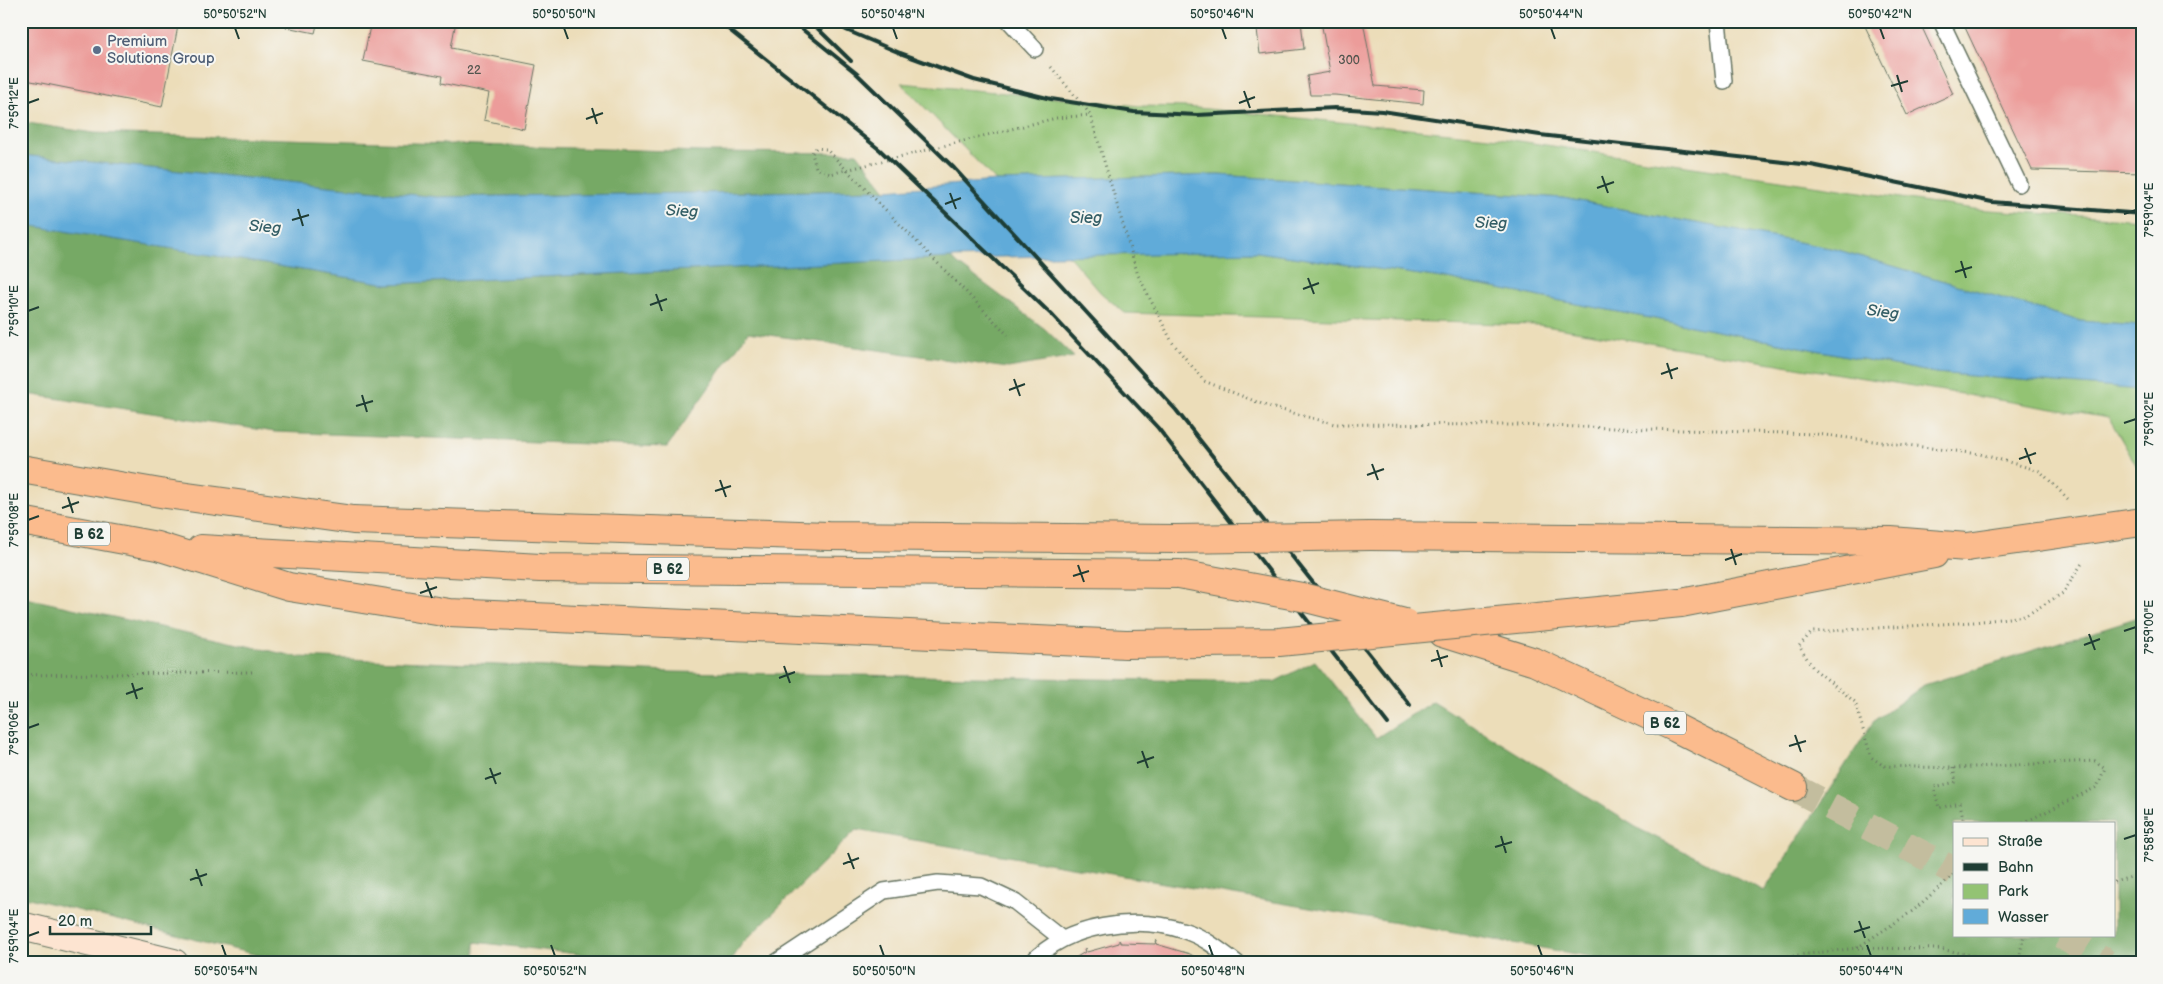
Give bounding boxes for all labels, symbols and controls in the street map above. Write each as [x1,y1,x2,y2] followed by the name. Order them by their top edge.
[203,7,267,22] text: 50°50'52"N
[532,7,596,22] text: 50°50'50"N
[861,7,925,22] text: 50°50'48"N
[1190,7,1254,22] text: 50°50'46"N
[1519,7,1583,22] text: 50°50'44"N
[1848,7,1912,22] text: 50°50'42"N
[107,32,215,68] place label: Premium Solutions Group
[91,44,103,56] marker: Premium Solutions Group
[1338,53,1360,68] house number: 300
[467,63,481,78] house number: 22
[7,77,22,129] text: 7°59'12"E
[2142,183,2157,237] text: 7°59'04"E
[665,201,699,222] water label: Sieg
[1070,209,1102,228] water label: Sieg
[1475,214,1507,233] water label: Sieg
[248,217,282,238] water label: Sieg
[7,285,22,337] text: 7°59'10"E
[1866,301,1900,324] water label: Sieg
[2142,392,2157,446] text: 7°59'02"E
[7,493,22,547] text: 7°59'08"E
[68,522,110,546] road number: B 62
[647,558,689,580] road number: B 62
[2142,600,2157,654] text: 7°59'00"E
[7,701,22,755] text: 7°59'06"E
[1644,711,1686,734] road number: B 62
[2142,808,2157,862] text: 7°58'58"E
[1953,822,2116,936] legend
[1998,832,2043,851] text: Straße
[1998,858,2034,877] text: Bahn
[1998,882,2029,901] text: Park
[50,904,151,936] scale bar
[1998,908,2049,927] text: Wasser
[7,909,22,963] text: 7°59'04"E
[58,912,92,931] text: 20 m
[194,964,258,979] text: 50°50'54"N
[523,964,587,979] text: 50°50'52"N
[852,964,916,979] text: 50°50'50"N
[1181,964,1245,979] text: 50°50'48"N
[1510,964,1574,979] text: 50°50'46"N
[1839,964,1903,979] text: 50°50'44"N

